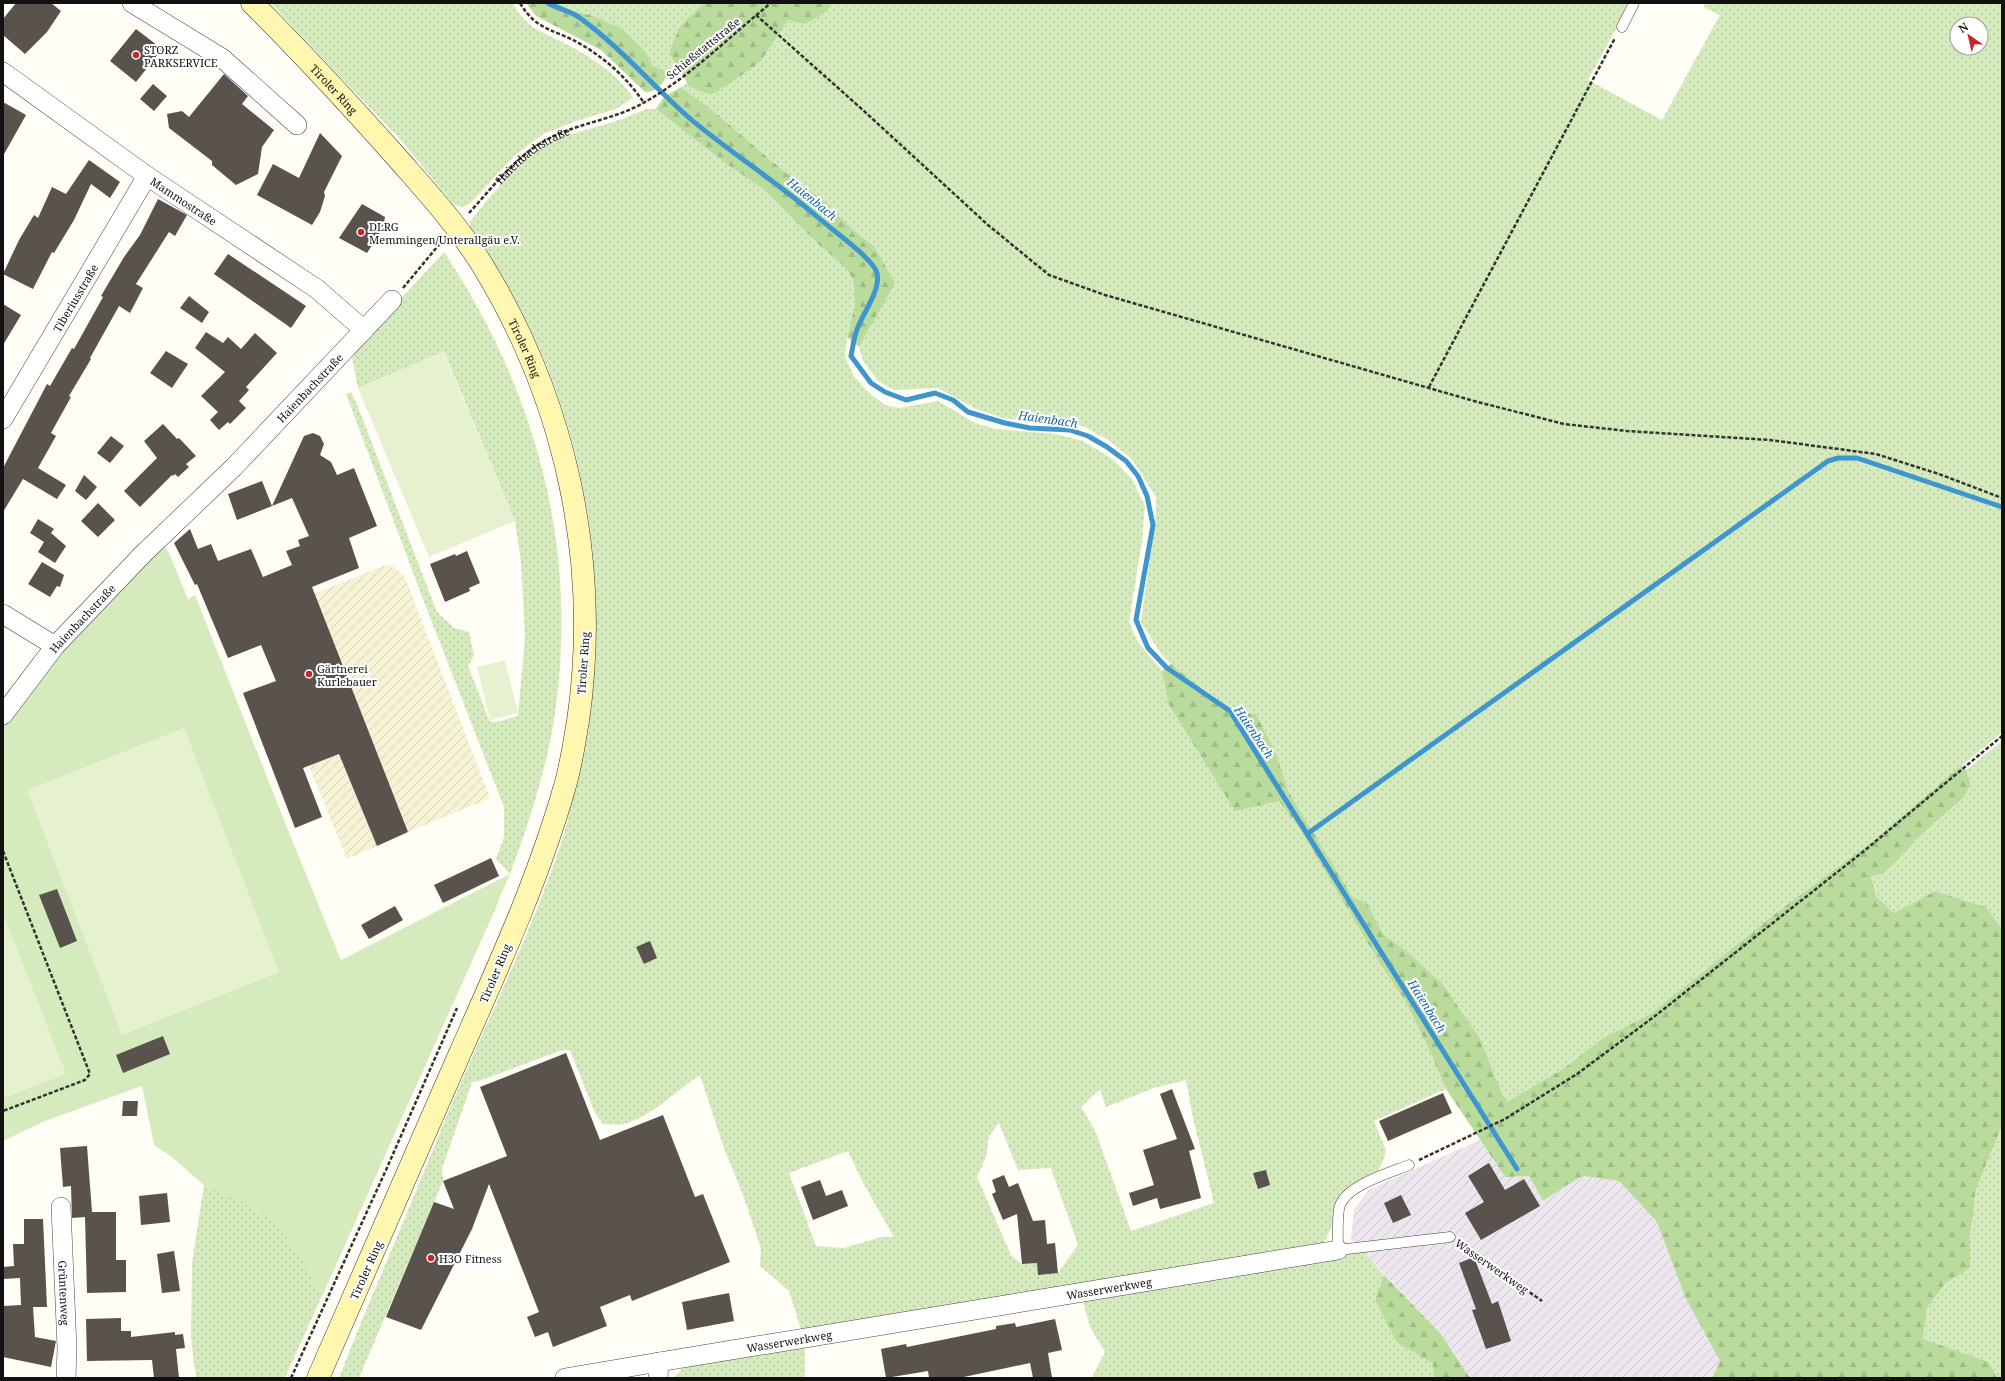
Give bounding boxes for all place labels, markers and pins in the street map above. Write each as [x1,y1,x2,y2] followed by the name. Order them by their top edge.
[144,42,218,70] place label: STORZ PARKSERVICE
[131,50,141,60] marker: STORZ PARKSERVICE
[369,219,520,247] place label: DLRG Memmingen/Unterallgäu e.V.
[356,227,366,237] marker: DLRG Memmingen/Unterallgäu e.V.
[317,661,378,689] place label: Gärtnerei Kurlebauer
[304,669,314,679] marker: Gärtnerei Kurlebauer
[439,1251,502,1266] place label: H3O Fitness
[426,1253,436,1263] marker: H3O Fitness

